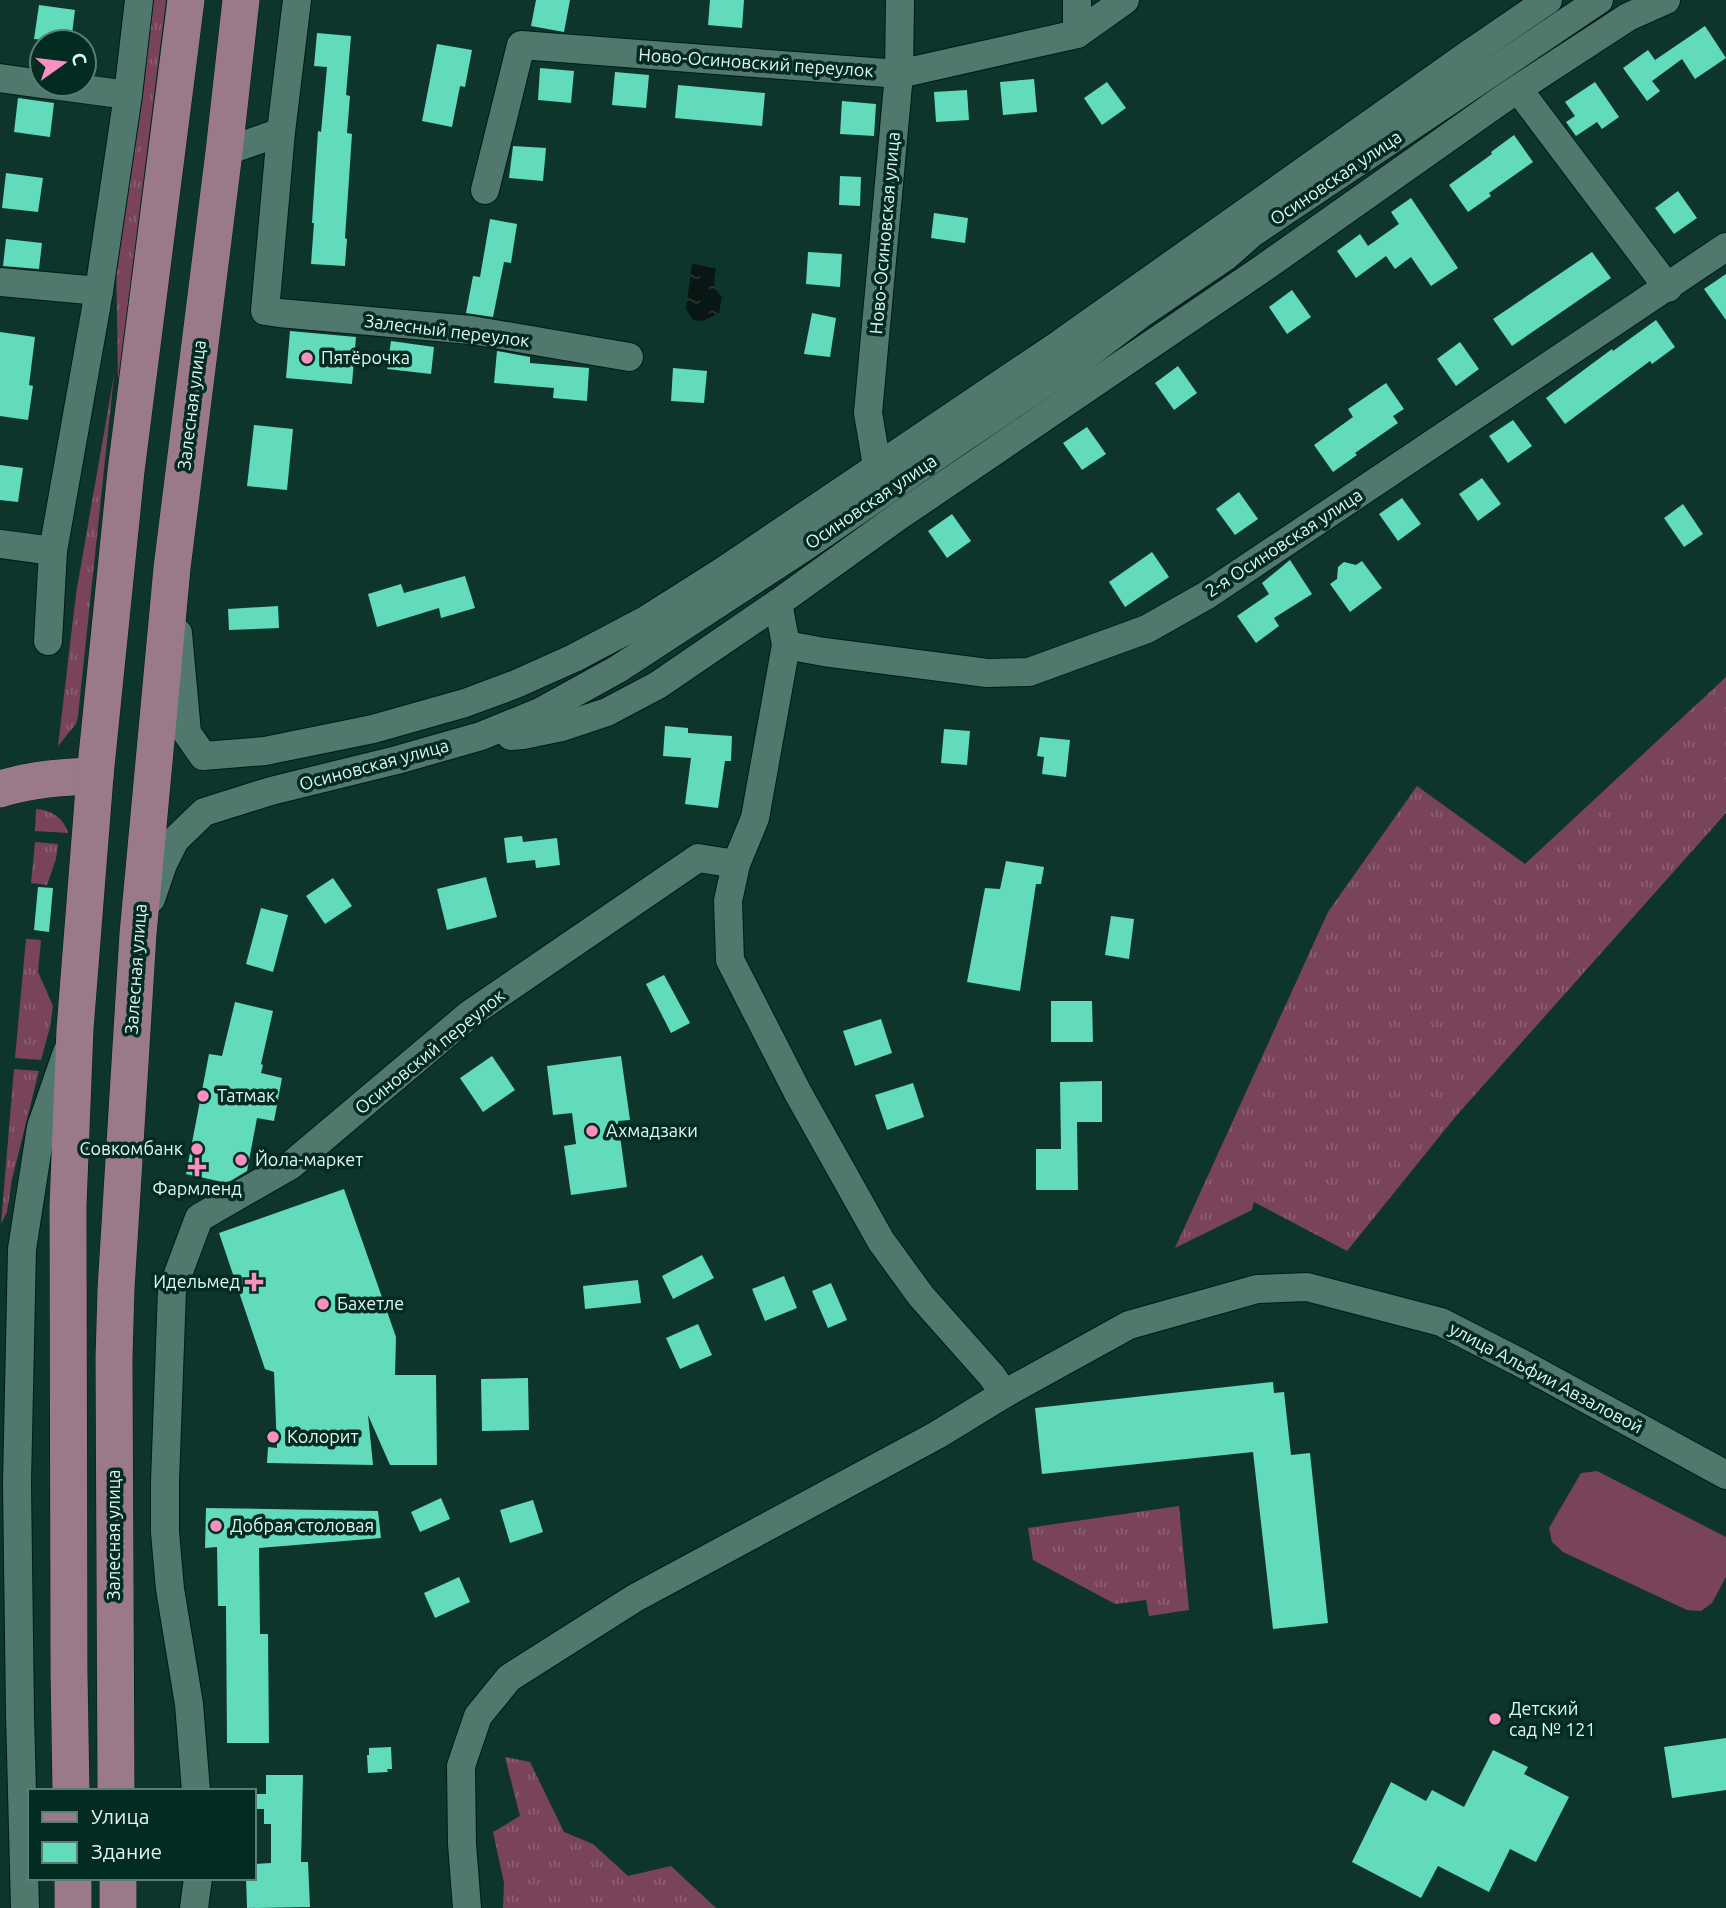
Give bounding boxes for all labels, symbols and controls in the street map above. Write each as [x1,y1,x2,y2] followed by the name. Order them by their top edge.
[28,28,98,98] north arrow
[638,44,874,80] street label: Ново-Осиновский переулок
[67,50,92,67] text: С
[1266,126,1405,228] street label: Осиновская улица
[865,131,903,335] street label: Ново-Осиновская улица
[363,310,531,350] street label: Залесный переулок
[173,339,209,471] street label: Залесная улица
[321,347,410,367] place label: Пятёрочка
[299,350,315,366] marker: Пятёрочка
[801,450,940,552] street label: Осиновская улица
[1201,484,1366,600] street label: 2-я Осиновская улица
[297,734,451,794] street label: Осиновская улица
[120,903,150,1035] street label: Залесная улица
[351,985,508,1118] street label: Осиновский переулок
[217,1085,275,1105] place label: Татмак
[195,1088,211,1104] marker: Татмак
[606,1120,698,1140] place label: Ахмадзаки
[584,1123,600,1139] marker: Ахмадзаки
[79,1138,183,1158] place label: Совкомбанк
[189,1141,205,1157] marker: Совкомбанк
[255,1149,363,1169] place label: Йола-маркет
[233,1152,249,1168] marker: Йола-маркет
[189,1159,205,1175] marker: Фармленд
[152,1178,242,1198] place label: Фармленд
[153,1271,240,1291] place label: Идельмед
[246,1274,262,1290] marker: Идельмед
[337,1293,404,1313] place label: Бахетле
[315,1296,331,1312] marker: Бахетле
[1446,1318,1647,1437] street label: улица Альфии Авзаловой
[287,1426,359,1446] place label: Колорит
[265,1429,281,1445] marker: Колорит
[103,1469,123,1601] street label: Залесная улица
[230,1515,374,1535] place label: Добрая столовая
[208,1518,224,1534] marker: Добрая столовая
[1509,1698,1596,1739] place label: Детский сад № 121
[1487,1711,1503,1727] marker: Детский сад № 121
[28,1789,256,1880] legend
[91,1804,149,1828] text: Улица
[91,1839,162,1863] text: Здание

